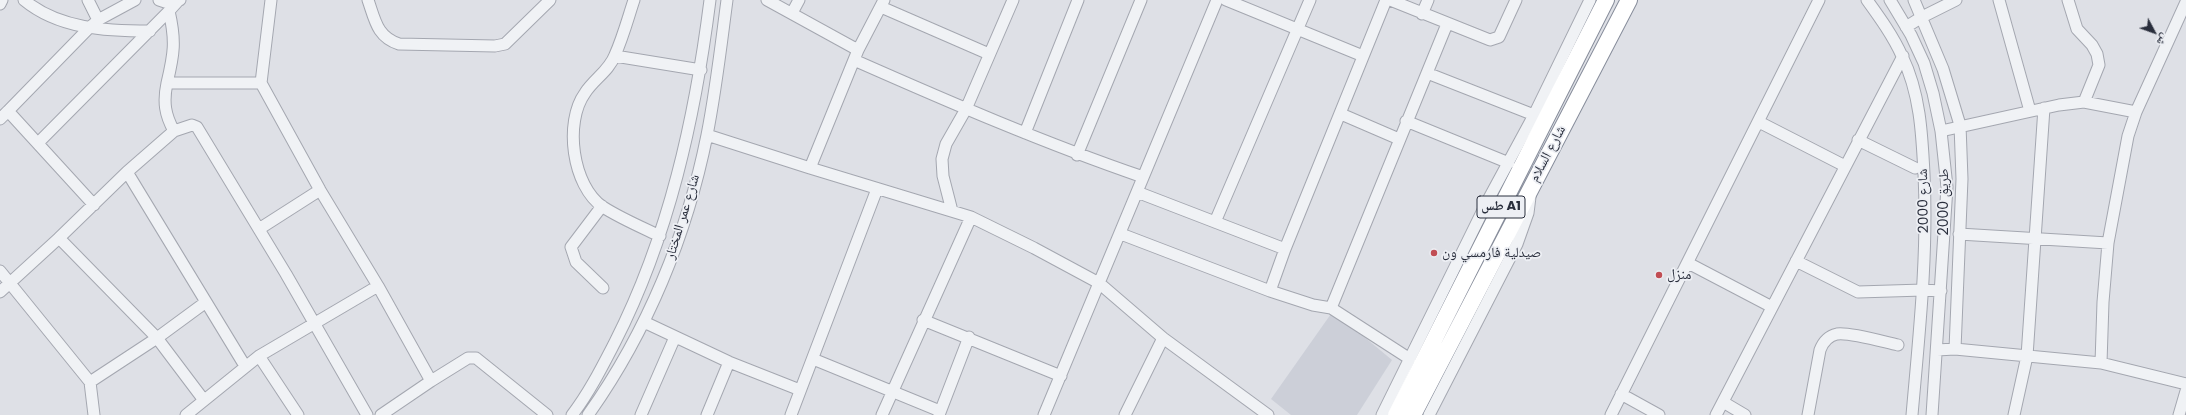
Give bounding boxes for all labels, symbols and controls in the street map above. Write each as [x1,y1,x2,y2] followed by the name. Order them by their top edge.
[2134,12,2174,52] north arrow
[2153,30,2173,50] text: ش
[1526,123,1570,185] street label: شارع السلام
[1915,168,1933,234] street label: شارع 2000
[1936,169,1952,235] street label: طريق 2000
[662,172,704,262] street label: شارع عمر المختار
[1477,196,1525,218] road number: طس A1
[1442,245,1541,261] place label: صيدلية فارمسي ون
[1429,248,1439,258] marker: صيدلية فارمسي ون
[1667,267,1691,283] place label: منزل
[1654,270,1664,280] marker: منزل

